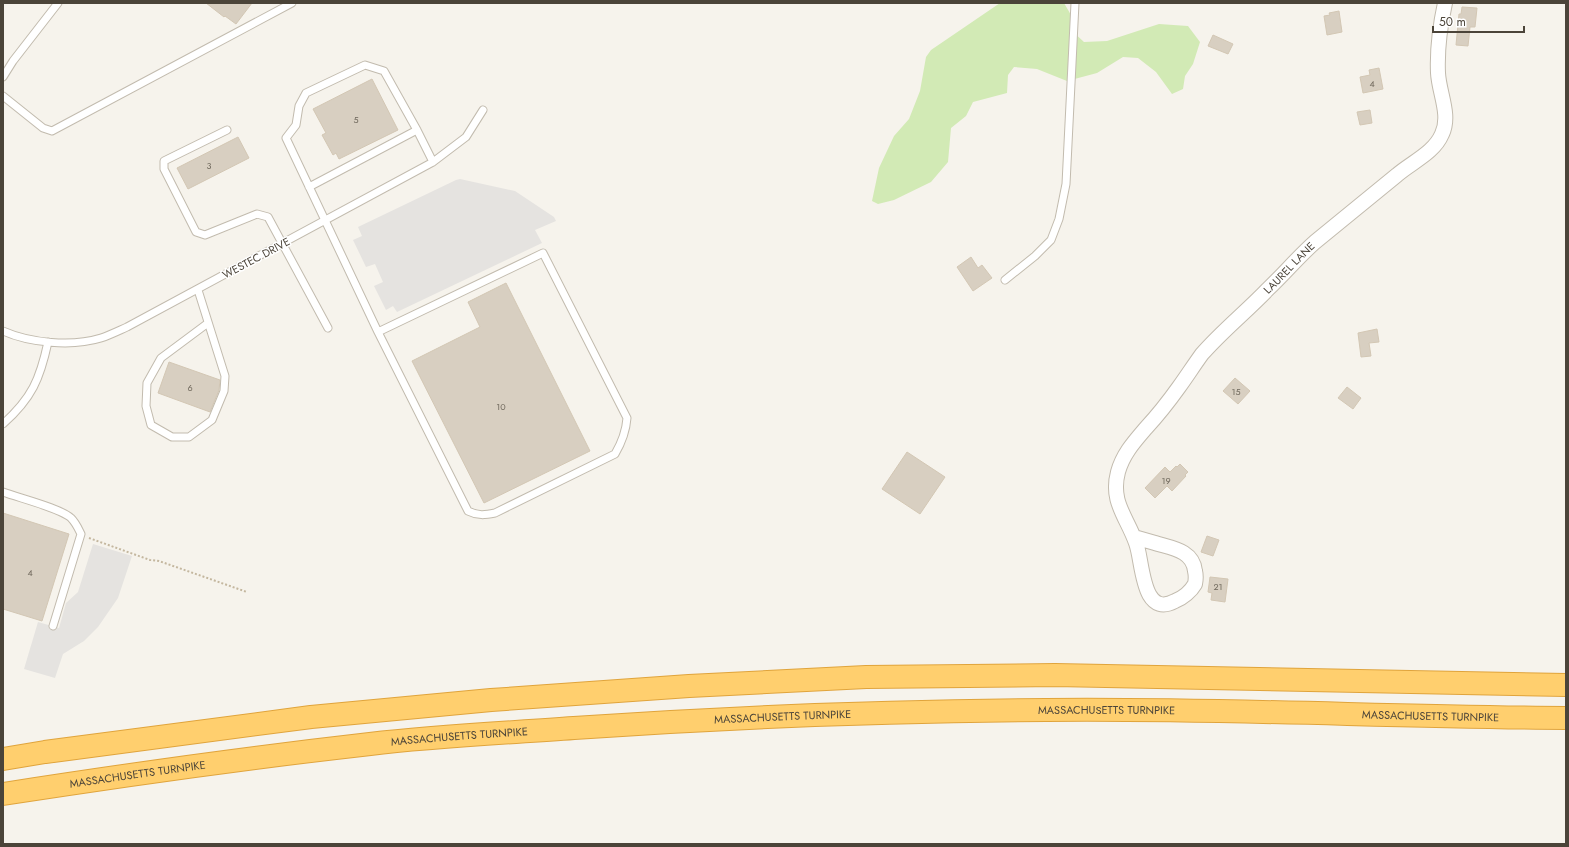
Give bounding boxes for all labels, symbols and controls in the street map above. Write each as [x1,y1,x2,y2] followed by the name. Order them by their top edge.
[1433,8,1524,34] scale bar
[1439,13,1466,31] text: 50 m
[1369,77,1375,90] house number: 4
[353,113,359,126] house number: 5
[207,159,212,172] house number: 3
[219,233,293,283] street label: WESTEC DRIVE
[1260,238,1318,297] street label: LAUREL LANE
[187,381,193,394] house number: 6
[1231,385,1241,398] house number: 15
[496,400,506,413] house number: 10
[1161,474,1171,487] house number: 19
[27,566,33,579] house number: 4
[1213,580,1223,593] house number: 21
[1038,702,1175,718] street label: MASSACHUSETTS TURNPIKE
[714,706,851,728] street label: MASSACHUSETTS TURNPIKE
[1362,706,1499,725] street label: MASSACHUSETTS TURNPIKE
[390,723,528,750] street label: MASSACHUSETTS TURNPIKE
[68,757,207,792] street label: MASSACHUSETTS TURNPIKE

